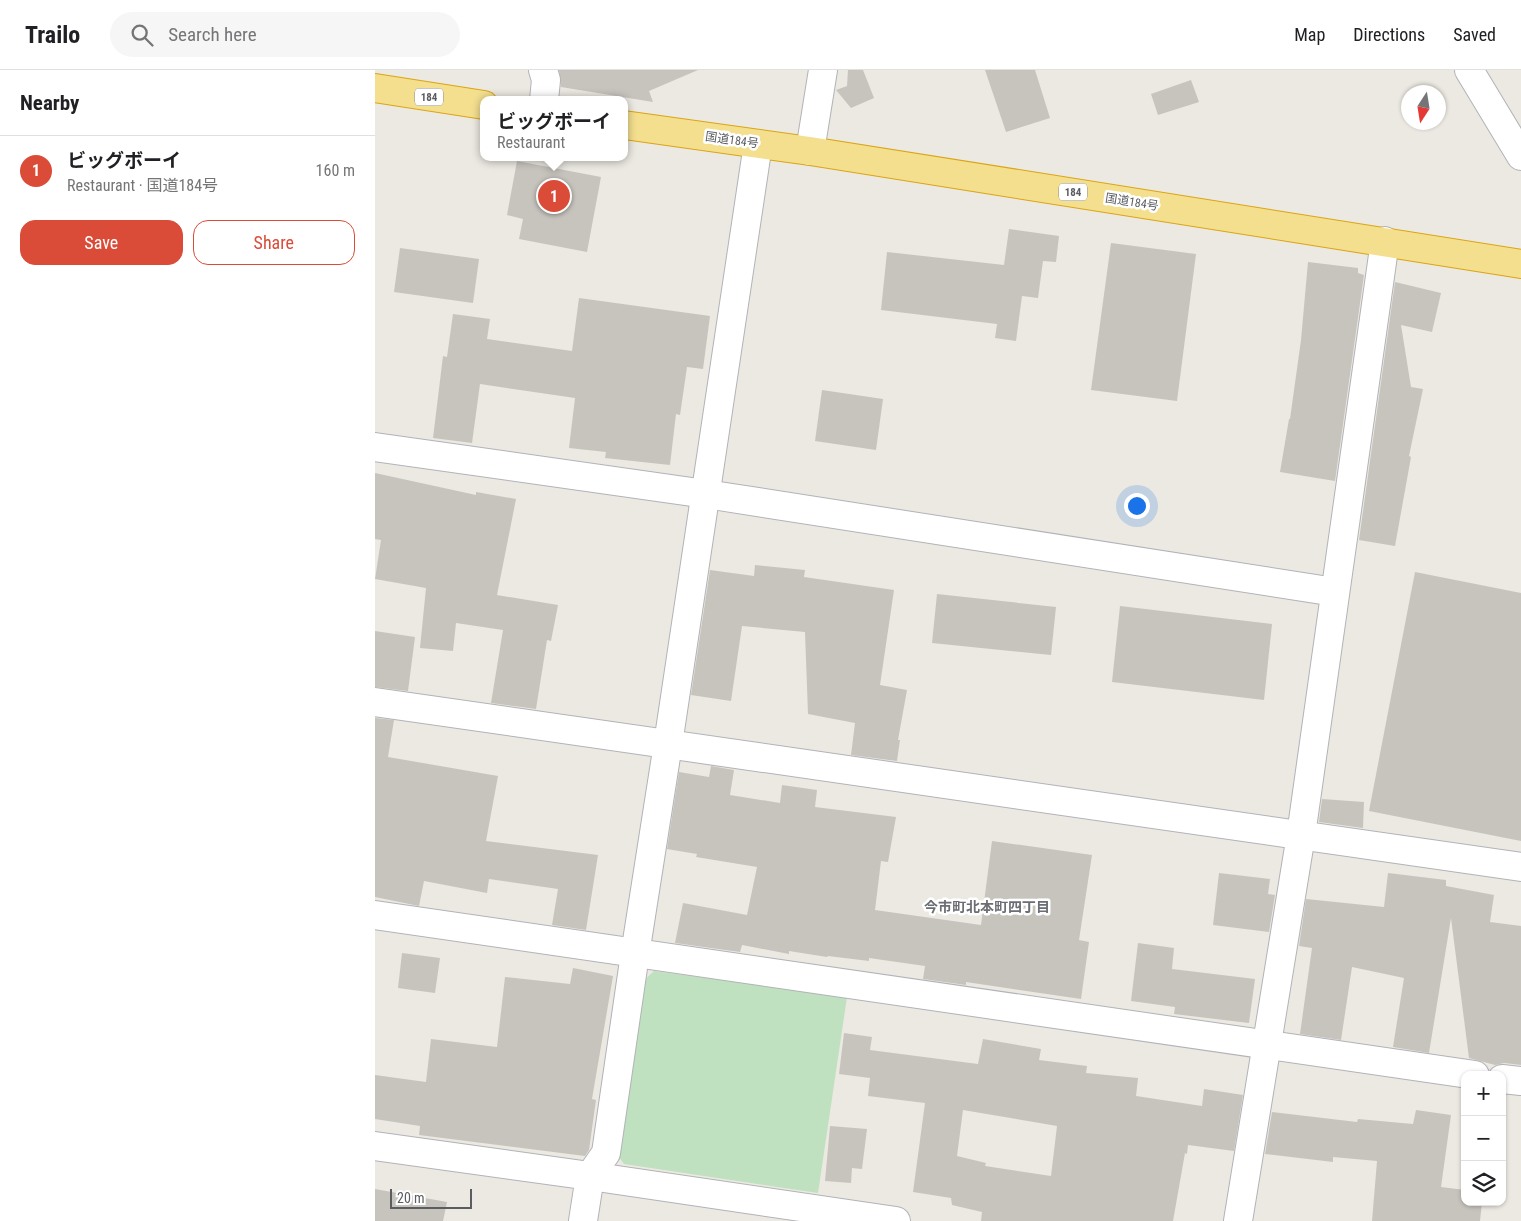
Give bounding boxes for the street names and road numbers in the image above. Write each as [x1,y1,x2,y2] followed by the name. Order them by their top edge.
[415,88,443,106] road number: 184
[704,129,760,151] street label: 国道184号
[1059,184,1087,200] road number: 184
[1104,191,1160,213] street label: 国道184号

